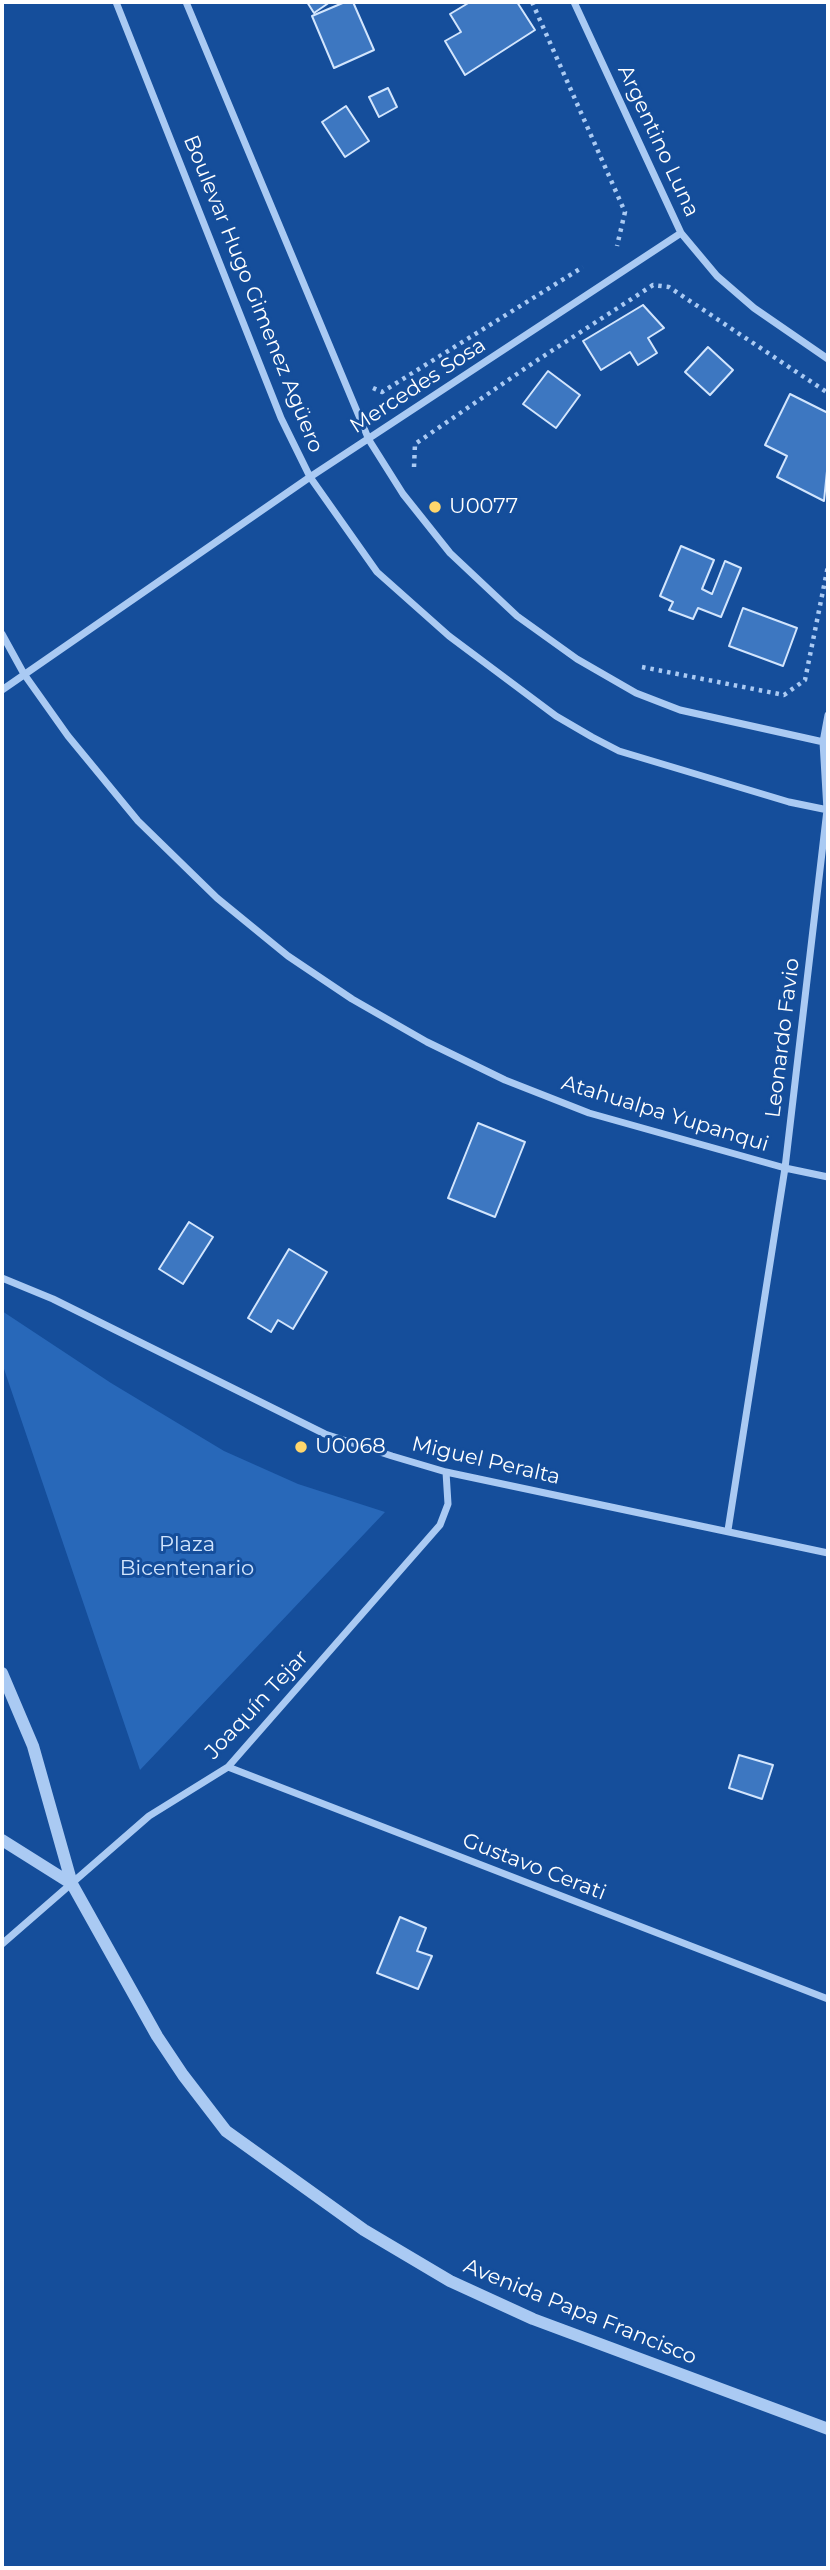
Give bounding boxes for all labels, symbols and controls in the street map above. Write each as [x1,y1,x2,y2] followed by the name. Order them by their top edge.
[612,61,704,221] street label: Argentino Luna
[178,132,328,456] street label: Boulevar Hugo Gimenez Agüero
[345,333,491,439] street label: Mercedes Sosa
[449,494,518,520] place label: U0077
[427,499,443,515] marker: U0077
[761,957,805,1119] street label: Leonardo Favio
[558,1070,772,1158] street label: Atahualpa Yupanqui
[409,1432,563,1490] street label: Miguel Peralta
[315,1434,386,1460] place label: U0068
[293,1439,309,1455] marker: U0068
[120,1532,254,1582] park label: Plaza Bicentenario
[200,1645,314,1765] street label: Joaquín Tejar
[459,1828,609,1906] street label: Gustavo Cerati
[460,2254,700,2370] street label: Avenida Papa Francisco

